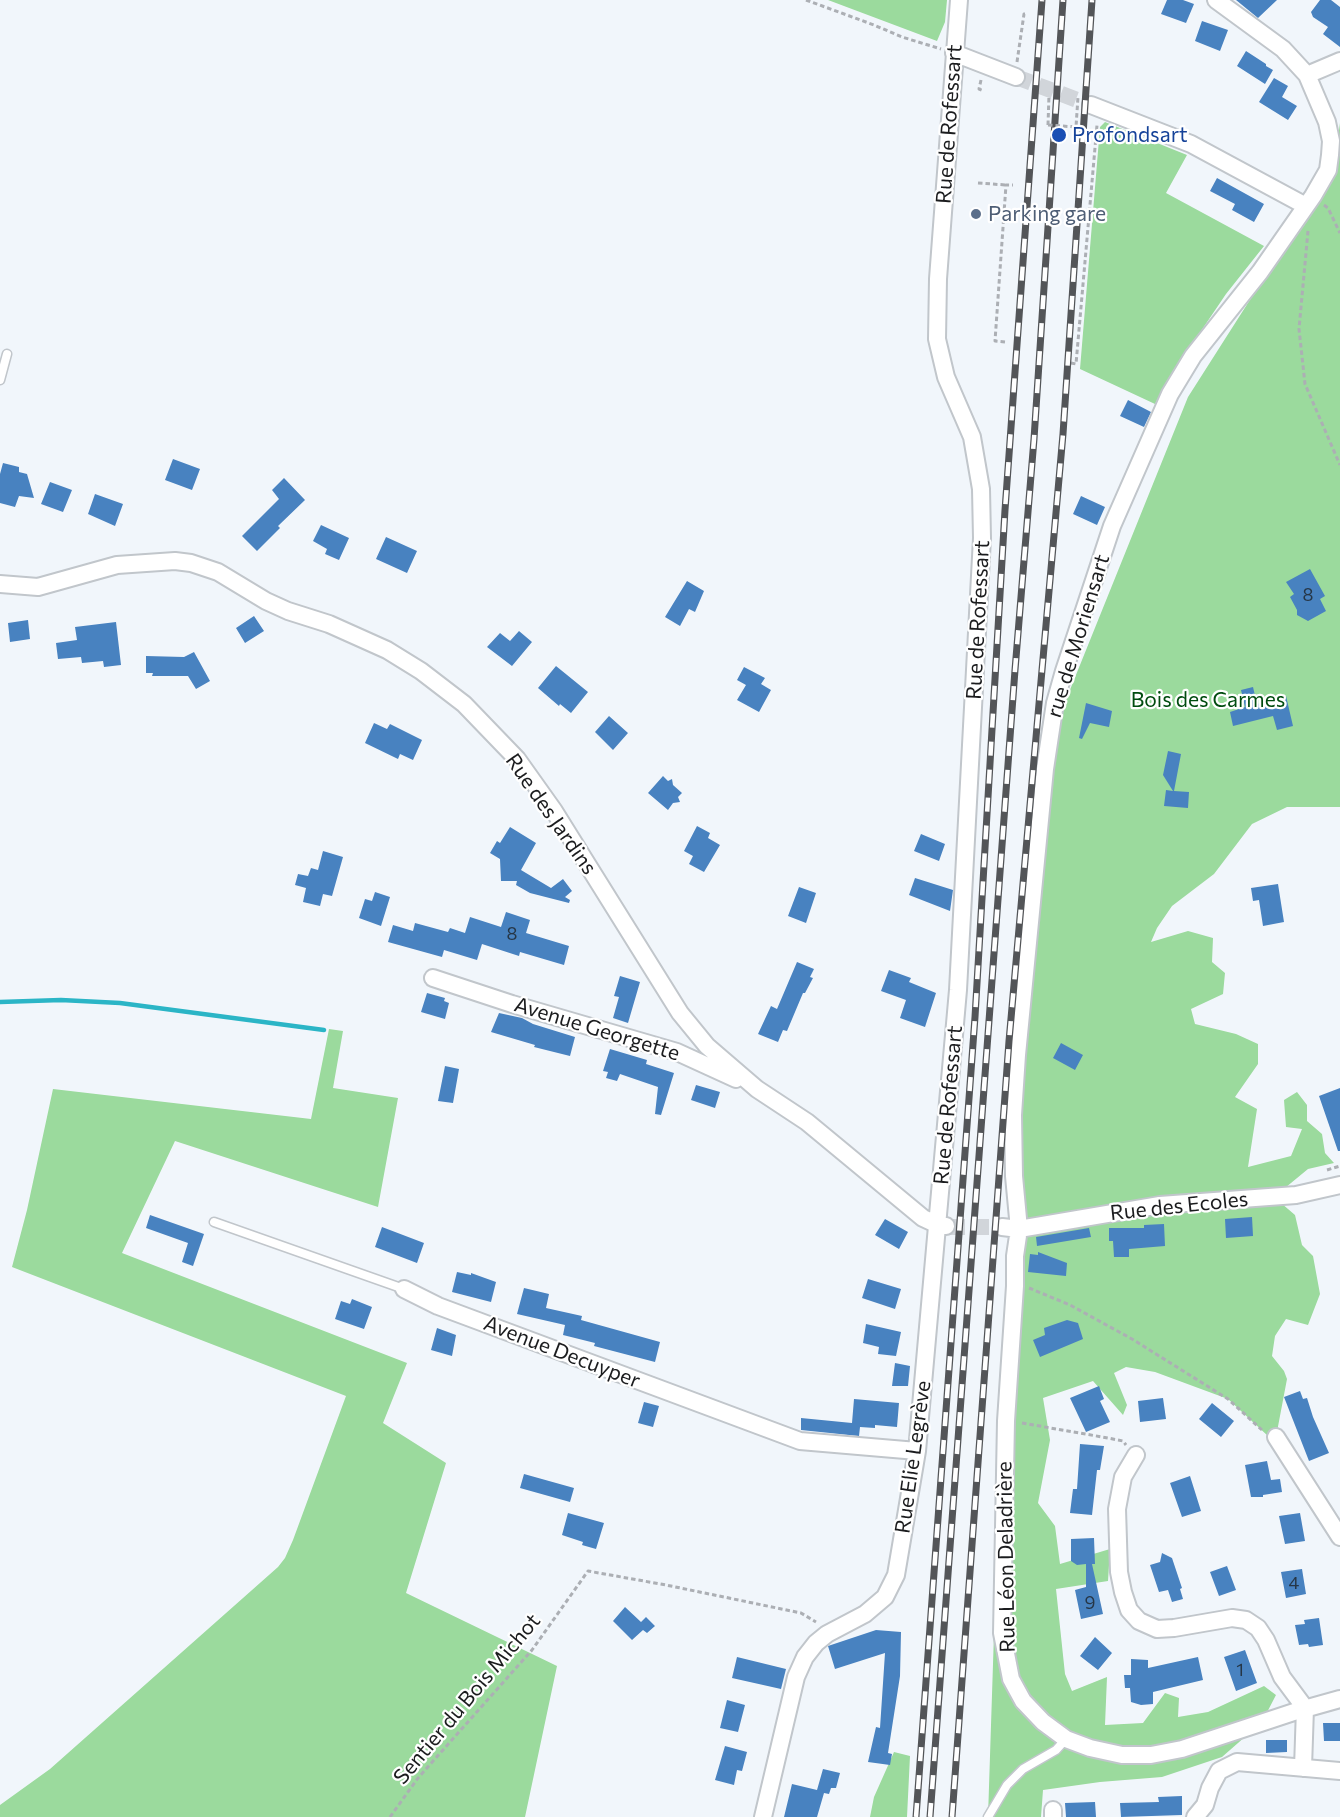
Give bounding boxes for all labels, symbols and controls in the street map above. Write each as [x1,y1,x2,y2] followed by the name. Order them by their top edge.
[931,43,967,205] street label: Rue de Rofessart
[1072,122,1188,148] place label: Profondsart
[1050,126,1068,144] marker: Profondsart
[988,201,1106,227] place label: Parking gare
[969,207,983,221] marker: Parking gare
[961,540,995,700] street label: Rue de Rofessart
[1041,551,1115,721] street label: rue de Moriensart
[1303,584,1313,606] house number: 8
[1131,687,1285,713] park label: Bois des Carmes
[500,749,602,879] street label: Rue des Jardins
[507,923,517,945] house number: 8
[511,992,683,1066] street label: Avenue Georgette
[928,1024,968,1186] street label: Rue de Rofessart
[1109,1186,1249,1226] street label: Rue des Ecoles
[480,1311,644,1393] street label: Avenue Decuyper
[890,1379,936,1535] street label: Rue Elie Legrève
[992,1461,1020,1653] street label: Rue Léon Deladrière
[1289,1572,1299,1594] house number: 4
[1085,1592,1095,1614] house number: 9
[388,1609,546,1789] street label: Sentier du Bois Michot
[1236,1659,1244,1681] house number: 1

